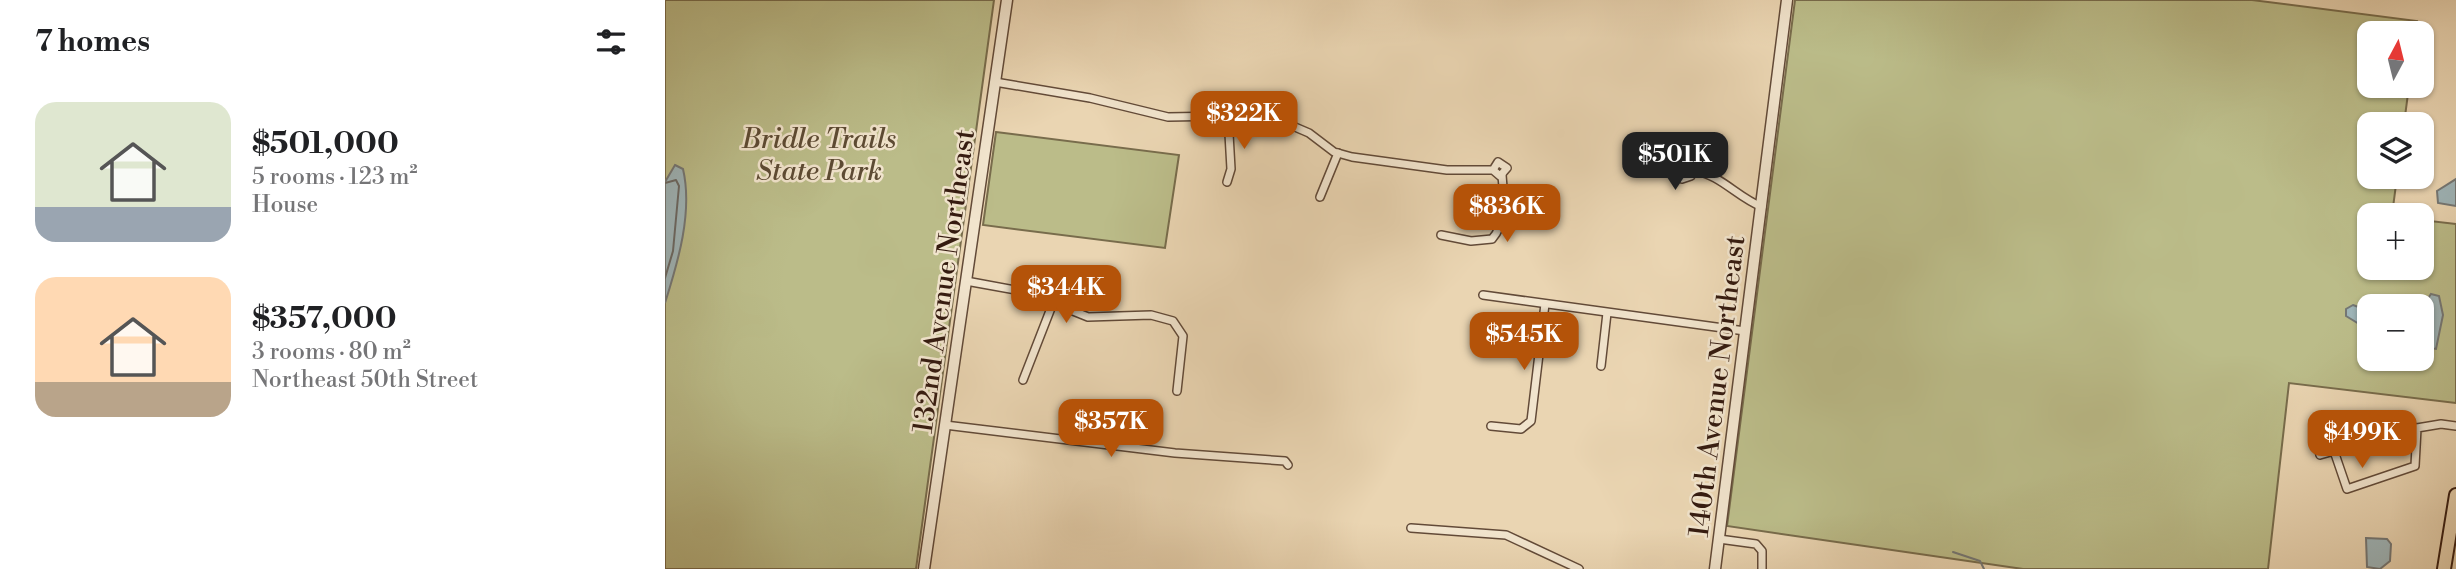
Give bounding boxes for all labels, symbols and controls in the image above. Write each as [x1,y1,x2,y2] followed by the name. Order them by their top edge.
[2357,21,2434,98] north arrow
[2357,21,2434,371] map controls
[35,23,150,61] text: 7 homes
[592,23,630,61] icon: filters
[1195,92,1293,151] pin: $322K
[1207,100,1281,128] text: $322K
[2357,112,2434,189] button: layers
[741,122,896,189] park label: Bridle Trails State Park
[252,125,399,163] text: $501,000
[906,127,983,435] street label: 132nd Avenue Northeast
[91,130,175,214] icon: home
[1626,132,1724,192] pin: $501K
[1638,141,1712,169] text: $501K
[252,163,418,191] text: 5 rooms · 123 m²
[1458,184,1556,244] pin: $836K
[252,191,318,219] text: House
[1469,193,1545,221] text: $836K
[2357,203,2434,280] button: +
[1682,233,1753,539] street label: 140th Avenue Northeast
[1017,266,1115,325] pin: $344K
[1027,274,1105,302] text: $344K
[2357,294,2434,371] button: −
[252,300,396,338] text: $357,000
[91,305,175,389] icon: home
[1475,312,1573,372] pin: $545K
[1486,321,1562,349] text: $545K
[252,338,411,366] text: 3 rooms · 80 m²
[252,366,478,394] text: Northeast 50th Street
[1062,400,1160,459] pin: $357K
[1074,408,1148,436] text: $357K
[2313,410,2411,470] pin: $499K
[2324,419,2400,447] text: $499K

